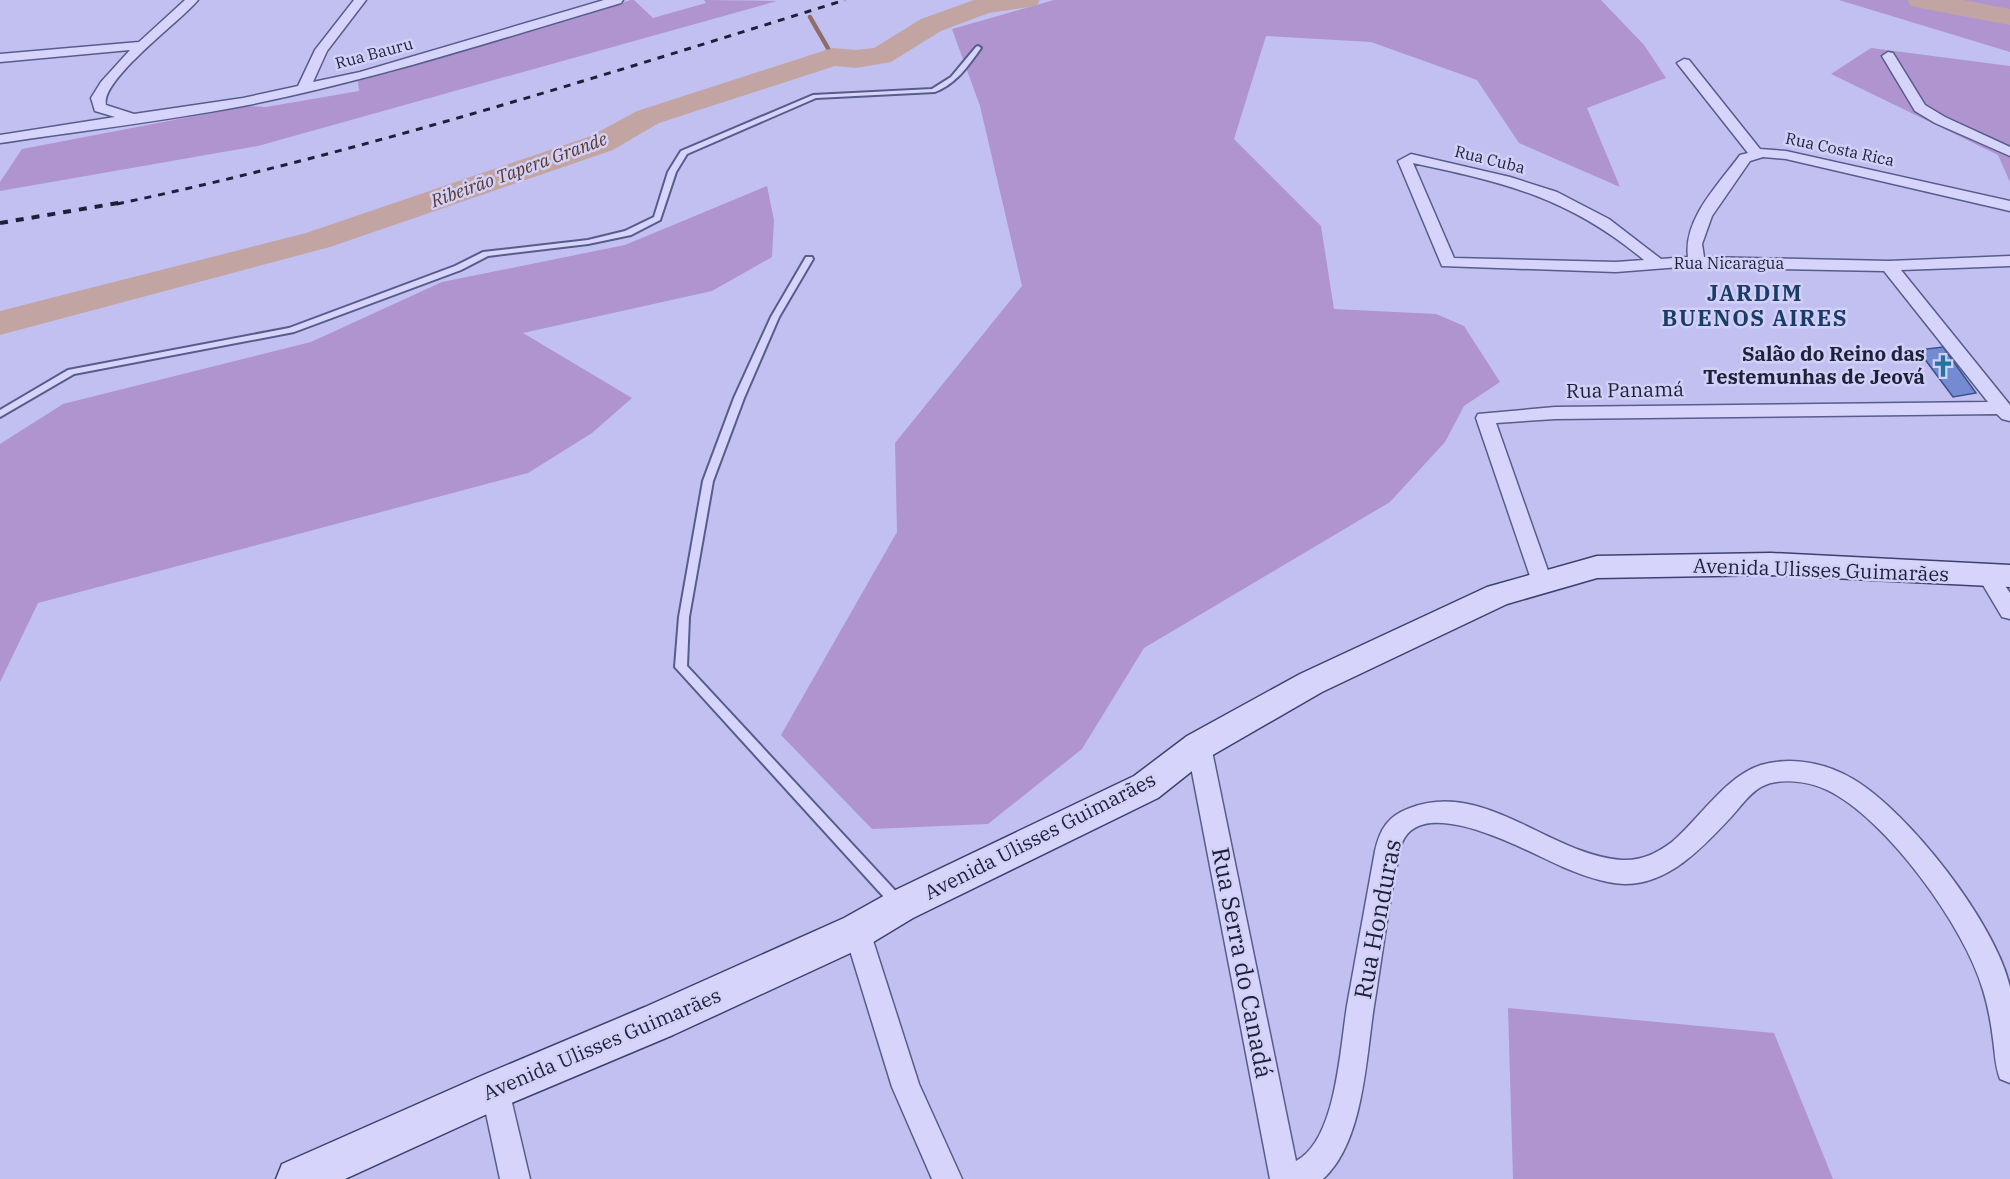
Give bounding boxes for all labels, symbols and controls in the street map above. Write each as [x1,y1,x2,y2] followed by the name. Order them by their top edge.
[333,33,415,73] street label: Rua Bauru
[427,127,610,212] water label: Ribeirão Tapera Grande
[1784,128,1897,170] street label: Rua Costa Rica
[1453,141,1527,177] street label: Rua Cuba
[1674,253,1785,273] street label: Rua Nicaragua
[1662,278,1848,332] district label: JARDIM BUENOS AIRES
[1703,340,1925,390] place label: Salão do Reino das Testemunhas de Jeová
[1930,353,1956,379] church icon: Salão do Reino das Testemunhas de Jeová
[1566,375,1684,404] street label: Rua Panamá
[1693,552,1949,587] street label: Avenida Ulisses Guimarães
[920,765,1160,906] street label: Avenida Ulisses Guimarães
[1346,836,1408,1001] street label: Rua Honduras
[1205,845,1281,1081] street label: Rua Serra do Canadá
[479,981,725,1106] street label: Avenida Ulisses Guimarães

